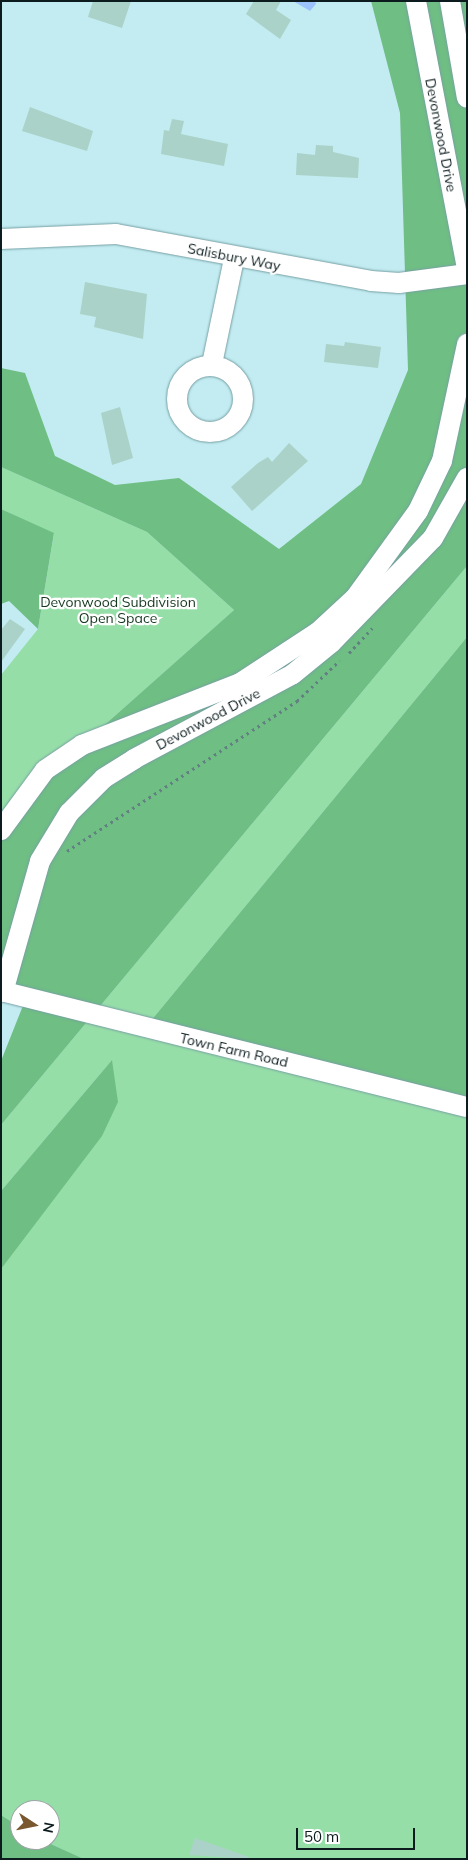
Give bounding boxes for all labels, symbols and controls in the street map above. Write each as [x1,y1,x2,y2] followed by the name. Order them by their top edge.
[422,77,460,193] street label: Devonwood Drive
[186,240,282,274] street label: Salisbury Way
[40,594,196,626] park label: Devonwood Subdivision Open Space
[153,685,263,753] street label: Devonwood Drive
[178,1029,290,1071] street label: Town Farm Road
[10,1800,60,1850] north arrow
[298,1818,417,1850] scale bar
[39,1821,59,1835] text: N
[304,1827,339,1846] text: 50 m

